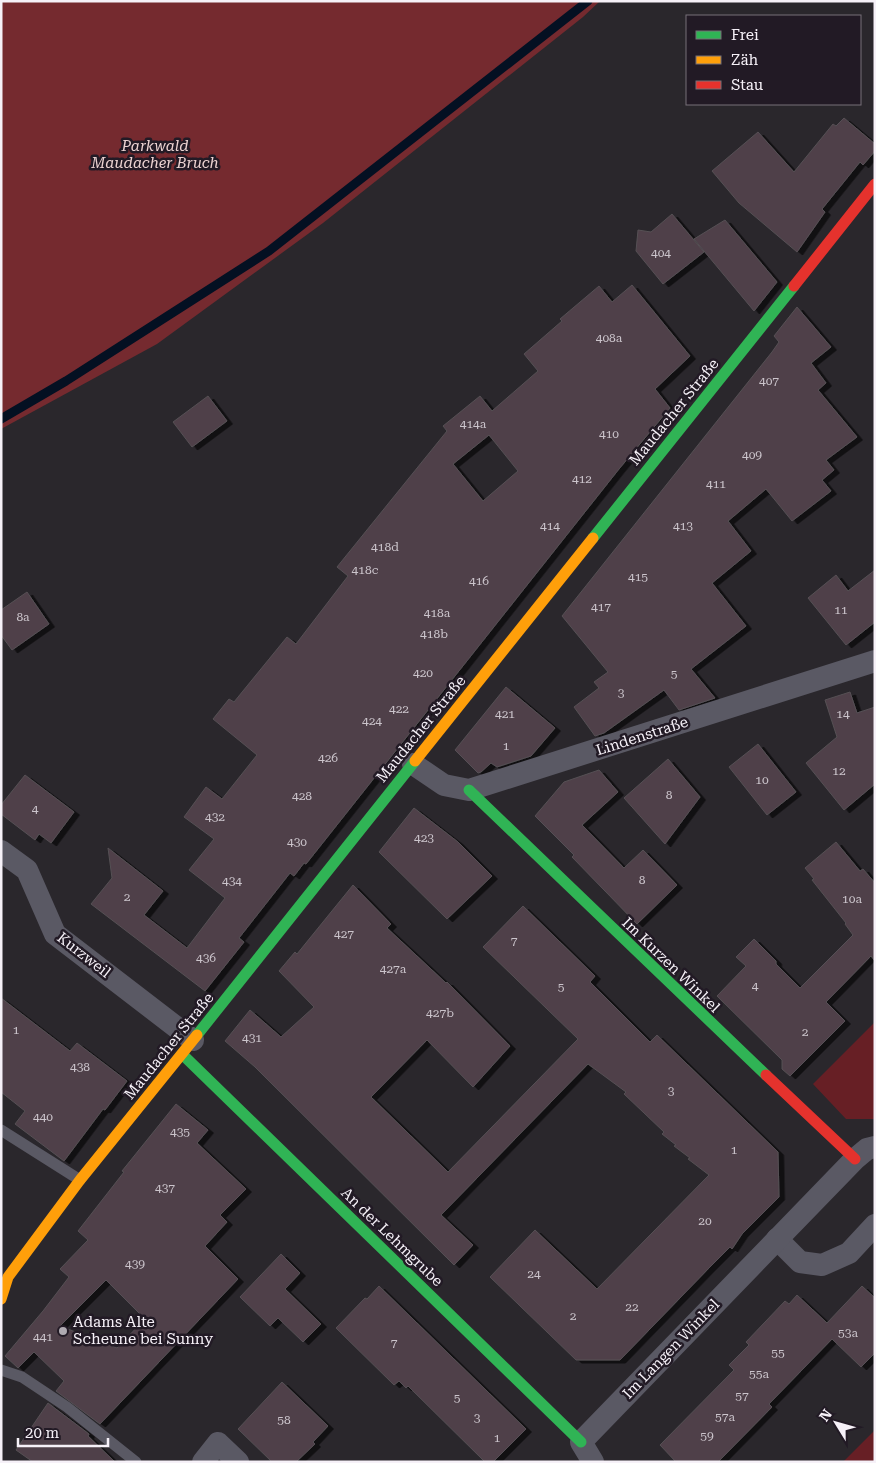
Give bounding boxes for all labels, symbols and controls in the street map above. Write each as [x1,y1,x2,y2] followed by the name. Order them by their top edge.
[686,15,861,105] legend
[731,26,759,44] text: Frei
[731,51,759,69] text: Zäh
[731,76,764,94] text: Stau
[90,137,219,172] park label: Parkwald Maudacher Bruch
[651,246,671,260] house number: 404
[596,331,623,345] house number: 408a
[625,355,723,469] street label: Maudacher Straße
[759,374,779,388] house number: 407
[460,417,487,431] house number: 414a
[599,427,619,441] house number: 410
[742,448,762,462] house number: 409
[572,472,592,486] house number: 412
[706,477,726,491] house number: 411
[540,519,560,533] house number: 414
[673,519,693,533] house number: 413
[371,540,399,554] house number: 418d
[352,563,379,577] house number: 418c
[628,570,648,584] house number: 415
[469,574,489,588] house number: 416
[591,600,611,614] house number: 417
[834,603,848,617] house number: 11
[424,606,451,620] house number: 418a
[16,610,30,624] house number: 8a
[420,627,448,641] house number: 418b
[413,666,433,680] house number: 420
[671,667,678,681] house number: 5
[372,672,470,786] street label: Maudacher Straße
[618,686,625,700] house number: 3
[389,702,409,716] house number: 422
[495,707,515,721] house number: 421
[836,707,850,721] house number: 14
[594,713,690,759] street label: Lindenstraße
[362,714,382,728] house number: 424
[503,739,510,753] house number: 1
[318,751,338,765] house number: 426
[832,764,846,778] house number: 12
[755,773,769,787] house number: 10
[666,788,673,802] house number: 8
[292,789,312,803] house number: 428
[32,802,39,816] house number: 4
[205,810,225,824] house number: 432
[414,831,434,845] house number: 423
[287,835,307,849] house number: 430
[639,873,646,887] house number: 8
[222,874,242,888] house number: 434
[124,890,131,904] house number: 2
[842,892,862,906] house number: 10a
[618,914,724,1017] street label: Im Kurzen Winkel
[334,927,354,941] house number: 427
[54,929,115,982] street label: Kurzweil
[511,934,518,948] house number: 7
[196,951,216,965] house number: 436
[380,962,407,976] house number: 427a
[752,979,759,993] house number: 4
[558,980,565,994] house number: 5
[120,989,218,1103] street label: Maudacher Straße
[426,1006,454,1020] house number: 427b
[13,1023,20,1037] house number: 1
[802,1025,809,1039] house number: 2
[242,1031,262,1045] house number: 431
[70,1060,90,1074] house number: 438
[668,1084,675,1098] house number: 3
[33,1110,53,1124] house number: 440
[170,1125,190,1139] house number: 435
[731,1143,738,1157] house number: 1
[155,1181,175,1195] house number: 437
[337,1184,447,1290] street label: An der Lehmgrube
[698,1214,712,1228] house number: 20
[125,1257,145,1271] house number: 439
[527,1267,541,1281] house number: 24
[619,1295,723,1403] street label: Im Langen Winkel
[625,1300,639,1314] house number: 22
[570,1309,577,1323] house number: 2
[73,1313,213,1348] place label: Adams Alte Scheune bei Sunny
[57,1325,69,1337] marker: Adams Alte Scheune bei Sunny
[838,1326,858,1340] house number: 53a
[33,1330,53,1344] house number: 441
[391,1336,398,1350] house number: 7
[771,1346,785,1360] house number: 55
[749,1367,769,1381] house number: 55a
[735,1389,749,1403] house number: 57
[454,1391,461,1405] house number: 5
[811,1398,861,1448] north arrow
[816,1406,835,1424] text: N
[715,1410,735,1424] house number: 57a
[474,1411,481,1425] house number: 3
[277,1413,291,1427] house number: 58
[18,1416,108,1448] scale bar
[25,1424,60,1442] text: 20 m
[700,1429,714,1443] house number: 59
[494,1431,501,1445] house number: 1

